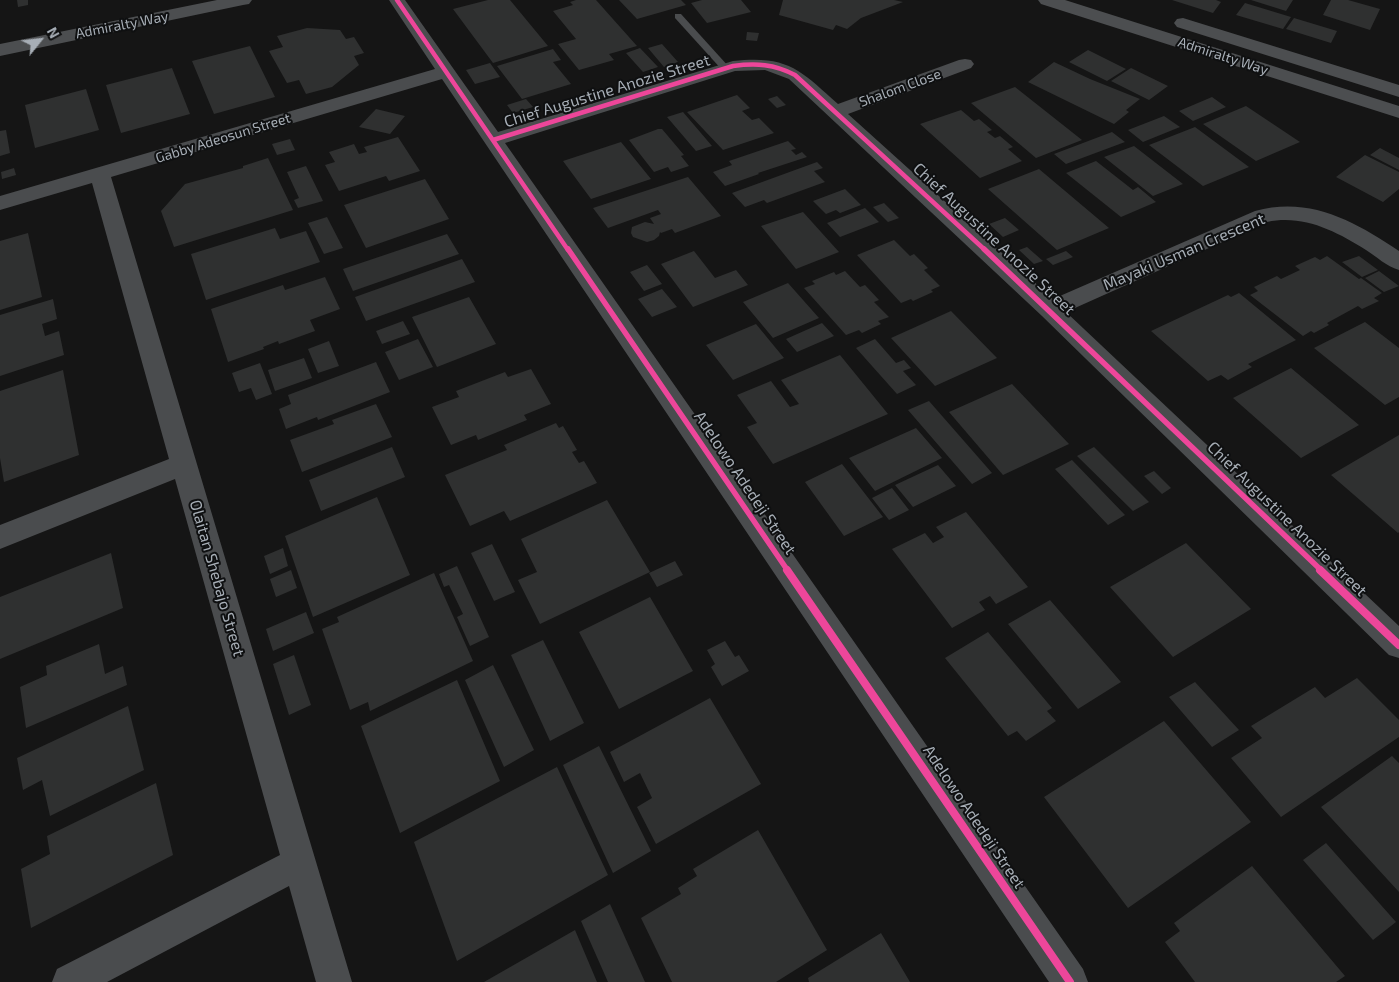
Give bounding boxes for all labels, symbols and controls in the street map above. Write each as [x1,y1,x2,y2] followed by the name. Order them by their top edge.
[74,8,170,42] street label: Admiralty Way
[15,15,65,65] north arrow
[44,24,63,41] text: N
[1176,34,1270,78] street label: Admiralty Way
[502,50,712,132] street label: Chief Augustine Anozie Street
[857,65,943,111] street label: Shalom Close
[153,109,293,167] street label: Gabby Adeosun Street
[909,159,1079,319] street label: Chief Augustine Anozie Street
[1100,209,1268,295] street label: Mayaki Usman Crescent
[690,408,800,558] street label: Adelowo Adedeji Street
[1203,438,1371,600] street label: Chief Augustine Anozie Street
[185,498,249,658] street label: Olaitan Shebajo Street
[919,742,1029,892] street label: Adelowo Adedeji Street

